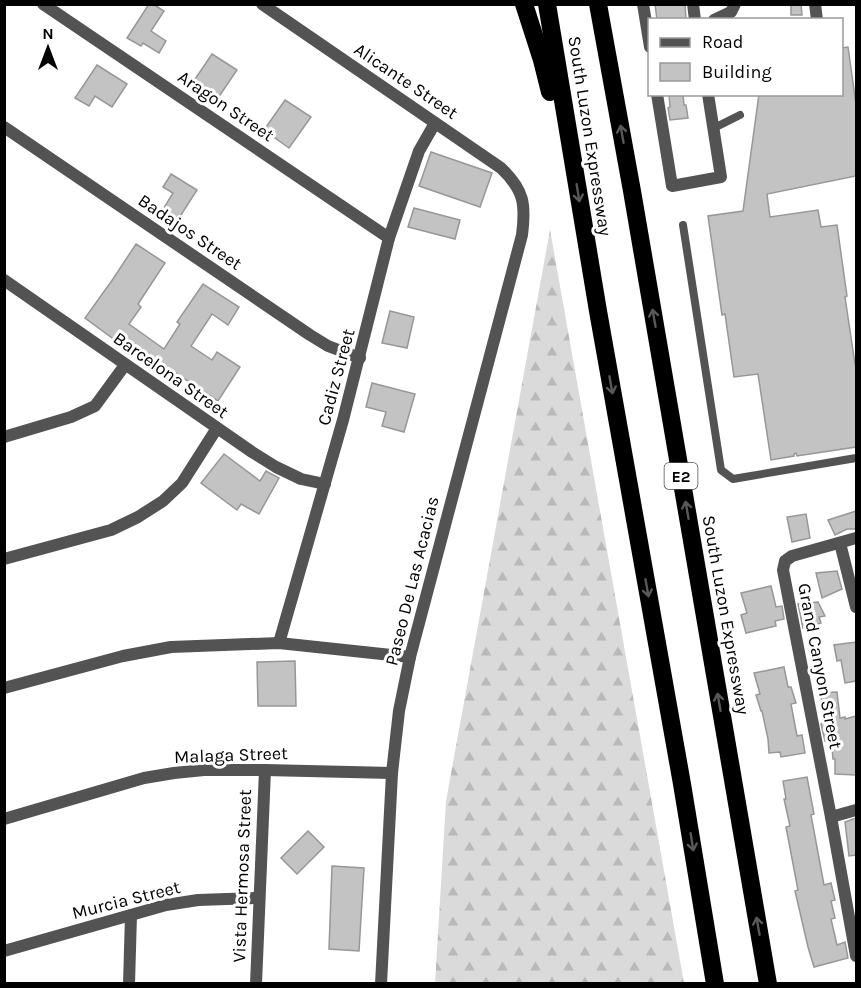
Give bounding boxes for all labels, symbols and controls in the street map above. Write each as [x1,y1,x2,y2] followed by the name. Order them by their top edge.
[18,18,78,78] north arrow
[648,18,843,96] legend
[42,24,54,43] text: N
[702,31,743,53] text: Road
[563,34,617,238] street label: South Luzon Expressway
[350,38,462,124] street label: Alicante Street
[702,61,772,83] text: Building
[174,66,278,146] street label: Aragon Street
[616,124,627,144] one-way arrow
[573,183,584,202] one-way arrow
[134,189,246,275] street label: Badajos Street
[648,309,659,328] one-way arrow
[313,326,360,428] street label: Cadiz Street
[109,327,233,423] street label: Barcelona Street
[606,375,617,395] one-way arrow
[664,463,698,489] road number: E2
[380,494,444,668] street label: Paseo De Las Acacias
[681,501,692,521] one-way arrow
[698,514,754,717] street label: South Luzon Expressway
[642,578,653,598] one-way arrow
[793,581,847,751] street label: Grand Canyon Street
[713,693,724,713] one-way arrow
[174,742,289,768] street label: Malaga Street
[228,789,256,963] street label: Vista Hermosa Street
[686,831,697,851] one-way arrow
[70,876,183,924] street label: Murcia Street
[752,917,763,936] one-way arrow

